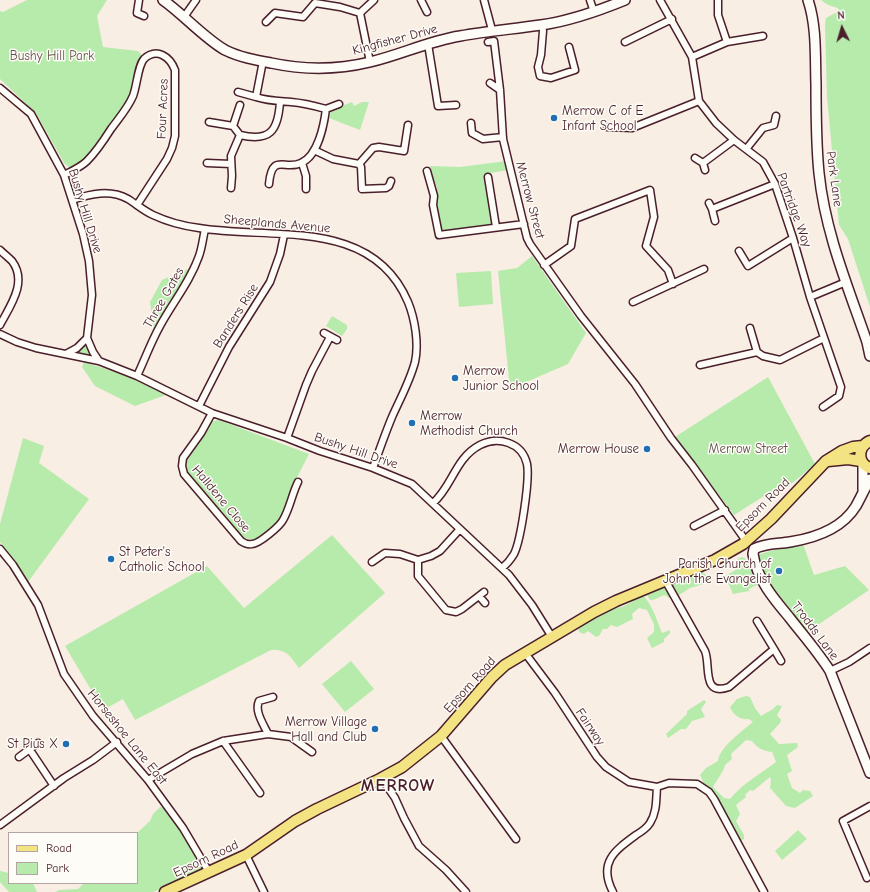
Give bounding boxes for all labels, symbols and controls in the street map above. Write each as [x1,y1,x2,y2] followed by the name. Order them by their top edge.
[822,8,862,48] north arrow
[837,9,845,22] text: N
[351,21,439,59] street label: Kingfisher Drive
[10,48,94,64] park label: Bushy Hill Park
[154,79,172,139] street label: Four Acres
[562,103,643,134] place label: Merrow C of E Infant School
[549,113,559,123] marker: Merrow C of E Infant School
[822,150,846,208] street label: Park Lane
[512,160,548,240] street label: Merrow Street
[65,167,105,255] street label: Bushy Hill Drive
[773,171,815,249] street label: Partridge Way
[223,212,331,236] street label: Sheeplands Avenue
[140,265,188,331] street label: Three Gates
[210,281,262,351] street label: Banders Rise
[463,363,539,394] place label: Merrow Junior School
[450,373,460,383] marker: Merrow Junior School
[420,408,518,439] place label: Merrow Methodist Church
[407,418,417,428] marker: Merrow Methodist Church
[312,429,400,473] street label: Bushy Hill Drive
[558,441,639,457] place label: Merrow House
[709,441,787,457] park label: Merrow Street
[642,444,652,454] marker: Merrow House
[188,462,254,536] street label: Halldene Close
[733,475,793,535] street label: Epsom Road
[119,544,205,575] place label: St Peter's Catholic School
[106,554,116,564] marker: St Peter's Catholic School
[663,556,771,587] place label: Parish Church of John the Evangelist
[774,566,784,576] marker: Parish Church of John the Evangelist
[788,599,842,663] street label: Trodds Lane
[441,654,499,716] street label: Epsom Road
[84,686,170,788] street label: Horseshoe Lane East
[572,705,608,749] street label: Fairway
[285,714,367,745] place label: Merrow Village Hall and Club
[370,724,380,734] marker: Merrow Village Hall and Club
[7,736,58,752] place label: St Pius X
[61,739,71,749] marker: St Pius X
[361,776,435,796] district label: MERROW
[8,832,138,884] legend
[171,837,241,881] street label: Epsom Road
[46,841,72,855] text: Road
[46,861,69,875] text: Park

